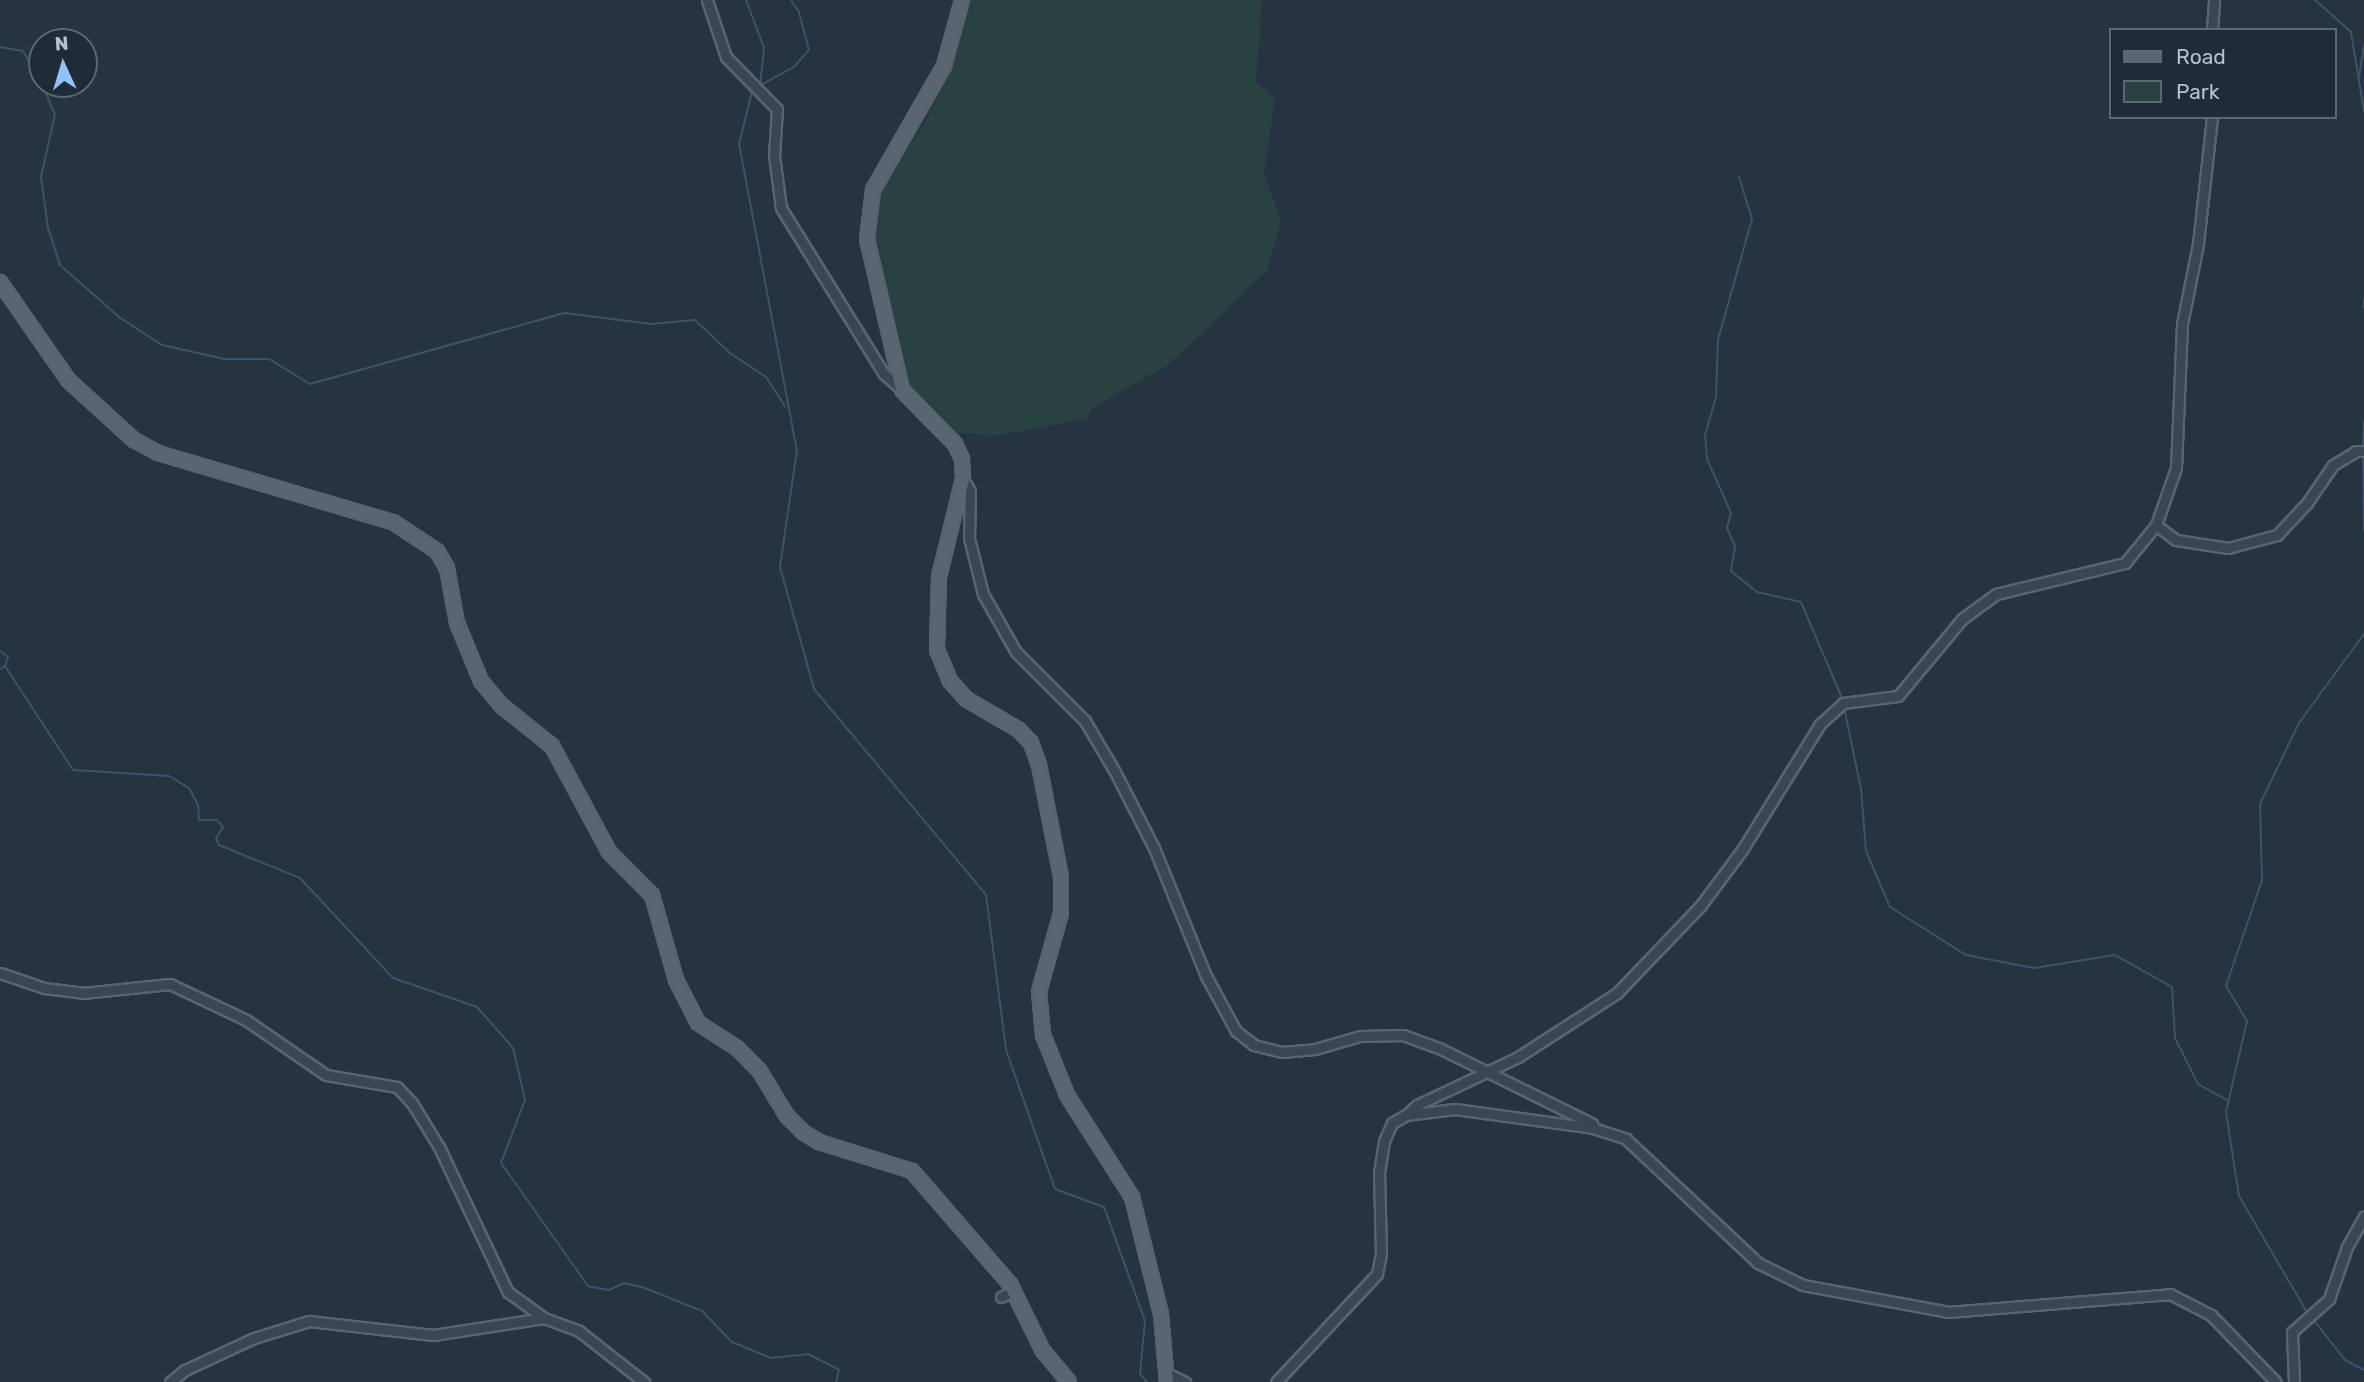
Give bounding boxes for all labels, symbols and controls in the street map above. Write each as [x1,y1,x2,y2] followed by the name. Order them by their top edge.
[28,28,98,98] north arrow
[2108,28,2336,119] legend
[54,32,69,55] text: N
[2176,44,2226,69] text: Road
[2176,79,2220,104] text: Park

